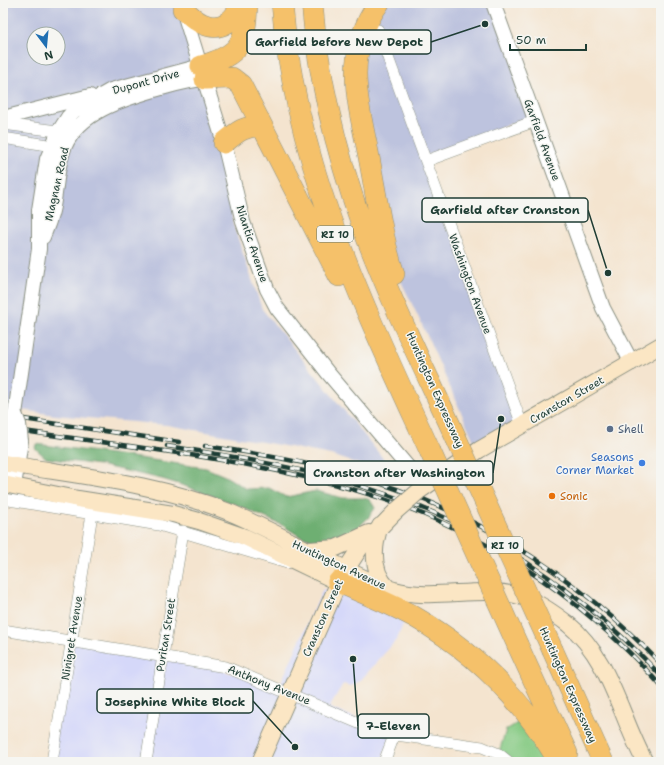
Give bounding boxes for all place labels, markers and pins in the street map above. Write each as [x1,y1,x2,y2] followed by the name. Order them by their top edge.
[247,30,431,54] callout: Garfield before New Depot
[422,198,588,222] callout: Garfield after Cranston
[618,422,644,437] place label: Shell
[605,424,615,434] marker: Shell
[556,450,634,478] place label: Seasons Corner Market
[637,458,647,468] marker: Seasons Corner Market
[305,461,493,485] callout: Cranston after Washington
[560,489,588,504] place label: Sonic
[547,491,557,501] marker: Sonic
[97,689,253,713] callout: Josephine White Block
[358,714,429,738] callout: 7-Eleven

